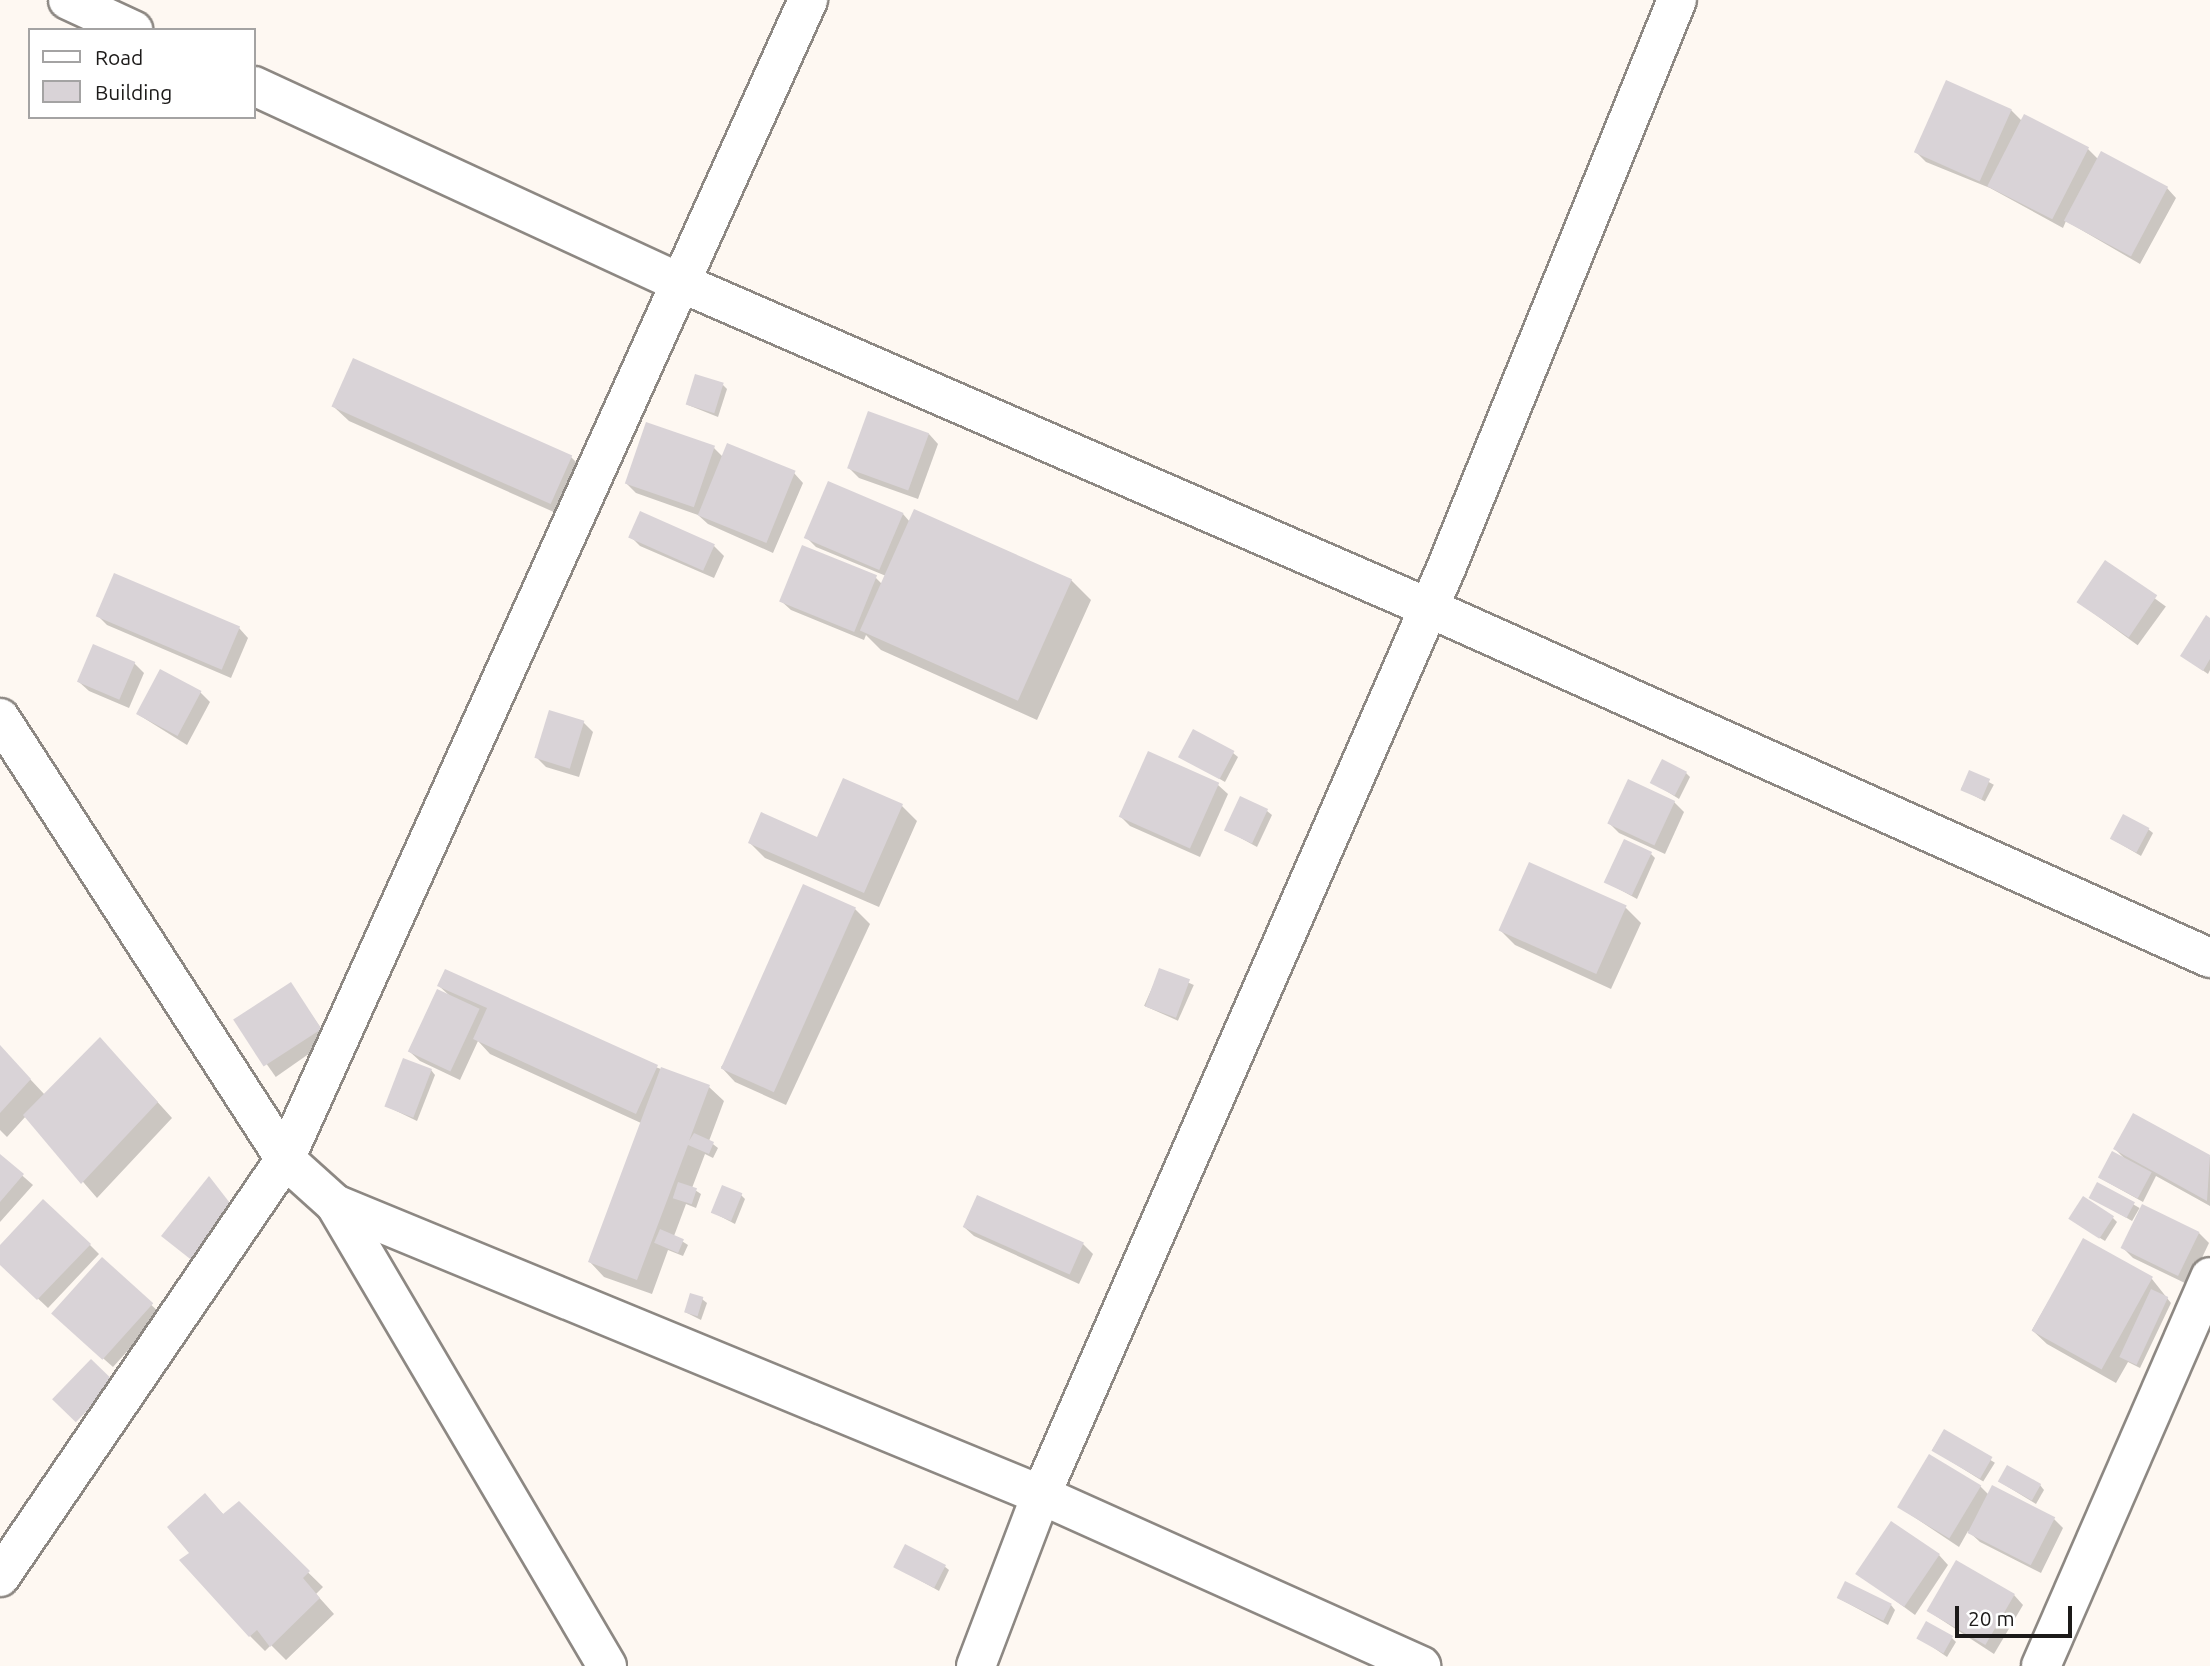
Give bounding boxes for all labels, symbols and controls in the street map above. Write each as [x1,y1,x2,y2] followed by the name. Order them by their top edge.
[28,28,256,119] legend
[95,45,143,69] text: Road
[95,80,172,104] text: Building
[1958,1592,2075,1636] scale bar
[1968,1606,2015,1630] text: 20 m

